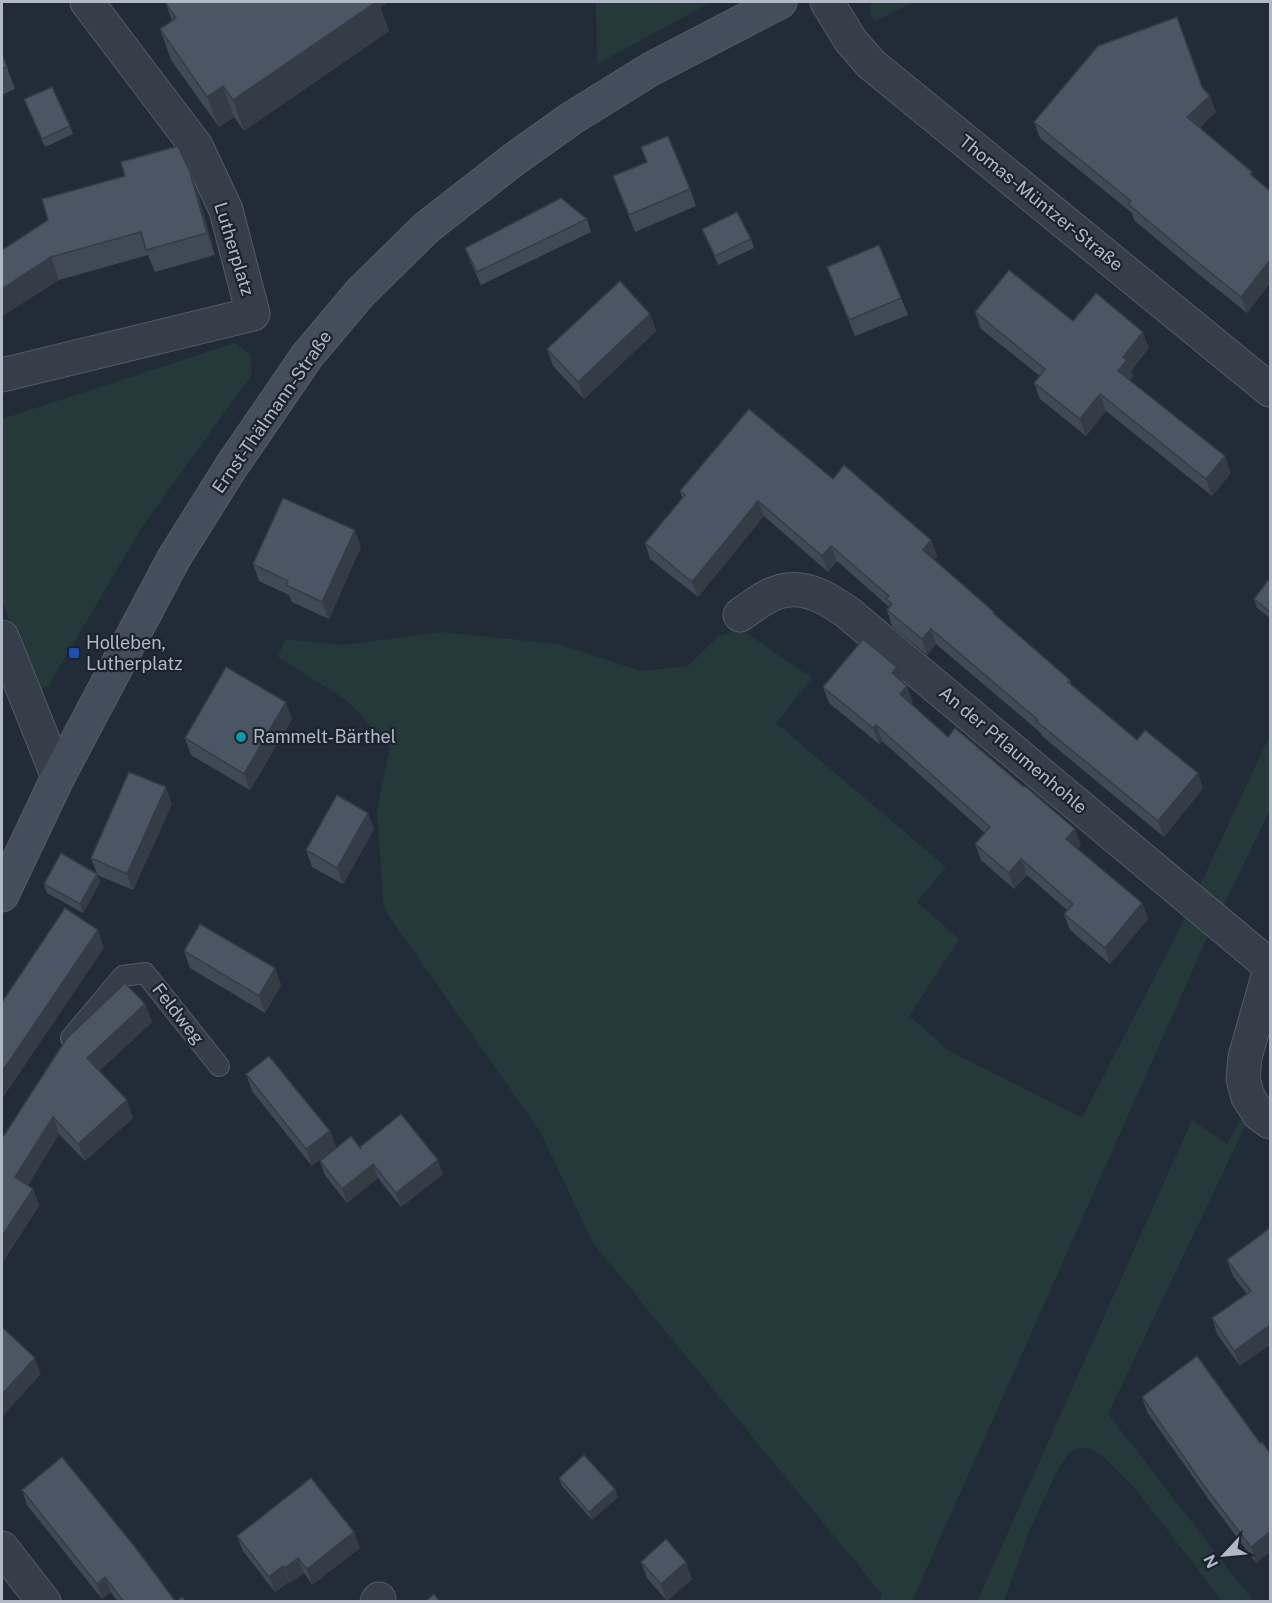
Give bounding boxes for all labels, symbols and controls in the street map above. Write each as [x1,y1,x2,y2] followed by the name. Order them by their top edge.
[955,130,1127,275] street label: Thomas-Müntzer-Straße
[210,200,259,298] street label: Lutherplatz
[208,326,336,497] street label: Ernst-Thälmann-Straße
[86,632,183,674] place label: Holleben, Lutherplatz
[67,646,81,660] marker: Holleben, Lutherplatz
[935,682,1092,818] street label: An der Pflaumenhohle
[253,726,396,747] place label: Rammelt-Bärthel
[234,730,248,744] marker: Rammelt-Bärthel
[148,979,209,1048] street label: Feldweg
[1194,1525,1254,1585] north arrow
[1200,1552,1222,1571] text: N

